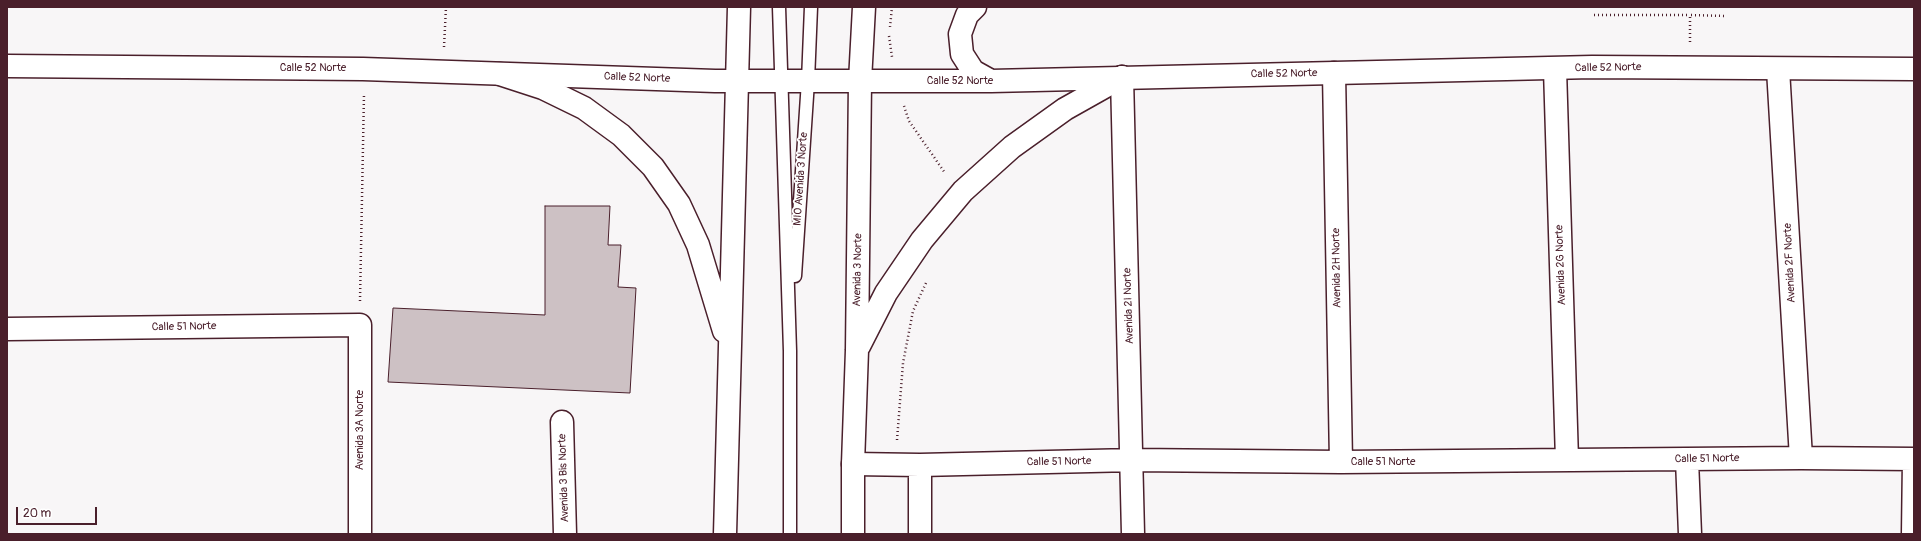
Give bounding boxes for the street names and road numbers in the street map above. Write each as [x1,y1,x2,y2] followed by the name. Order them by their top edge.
[280,61,346,75] street label: Calle 52 Norte
[1575,61,1641,75] street label: Calle 52 Norte
[1251,67,1317,81] street label: Calle 52 Norte
[604,70,670,86] street label: Calle 52 Norte
[927,74,993,88] street label: Calle 52 Norte
[791,132,811,226] street label: MIO Avenida 3 Norte
[1781,223,1799,303] street label: Avenida 2F Norte
[1553,224,1569,306] street label: Avenida 2G Norte
[1330,228,1344,308] street label: Avenida 2H Norte
[851,233,865,307] street label: Avenida 3 Norte
[1121,268,1137,344] street label: Avenida 2I Norte
[152,320,216,334] street label: Calle 51 Norte
[353,390,367,470] street label: Avenida 3A Norte
[556,433,572,523] street label: Avenida 3 Bis Norte
[1675,452,1739,466] street label: Calle 51 Norte
[1027,455,1091,469] street label: Calle 51 Norte
[1351,455,1415,469] street label: Calle 51 Norte

